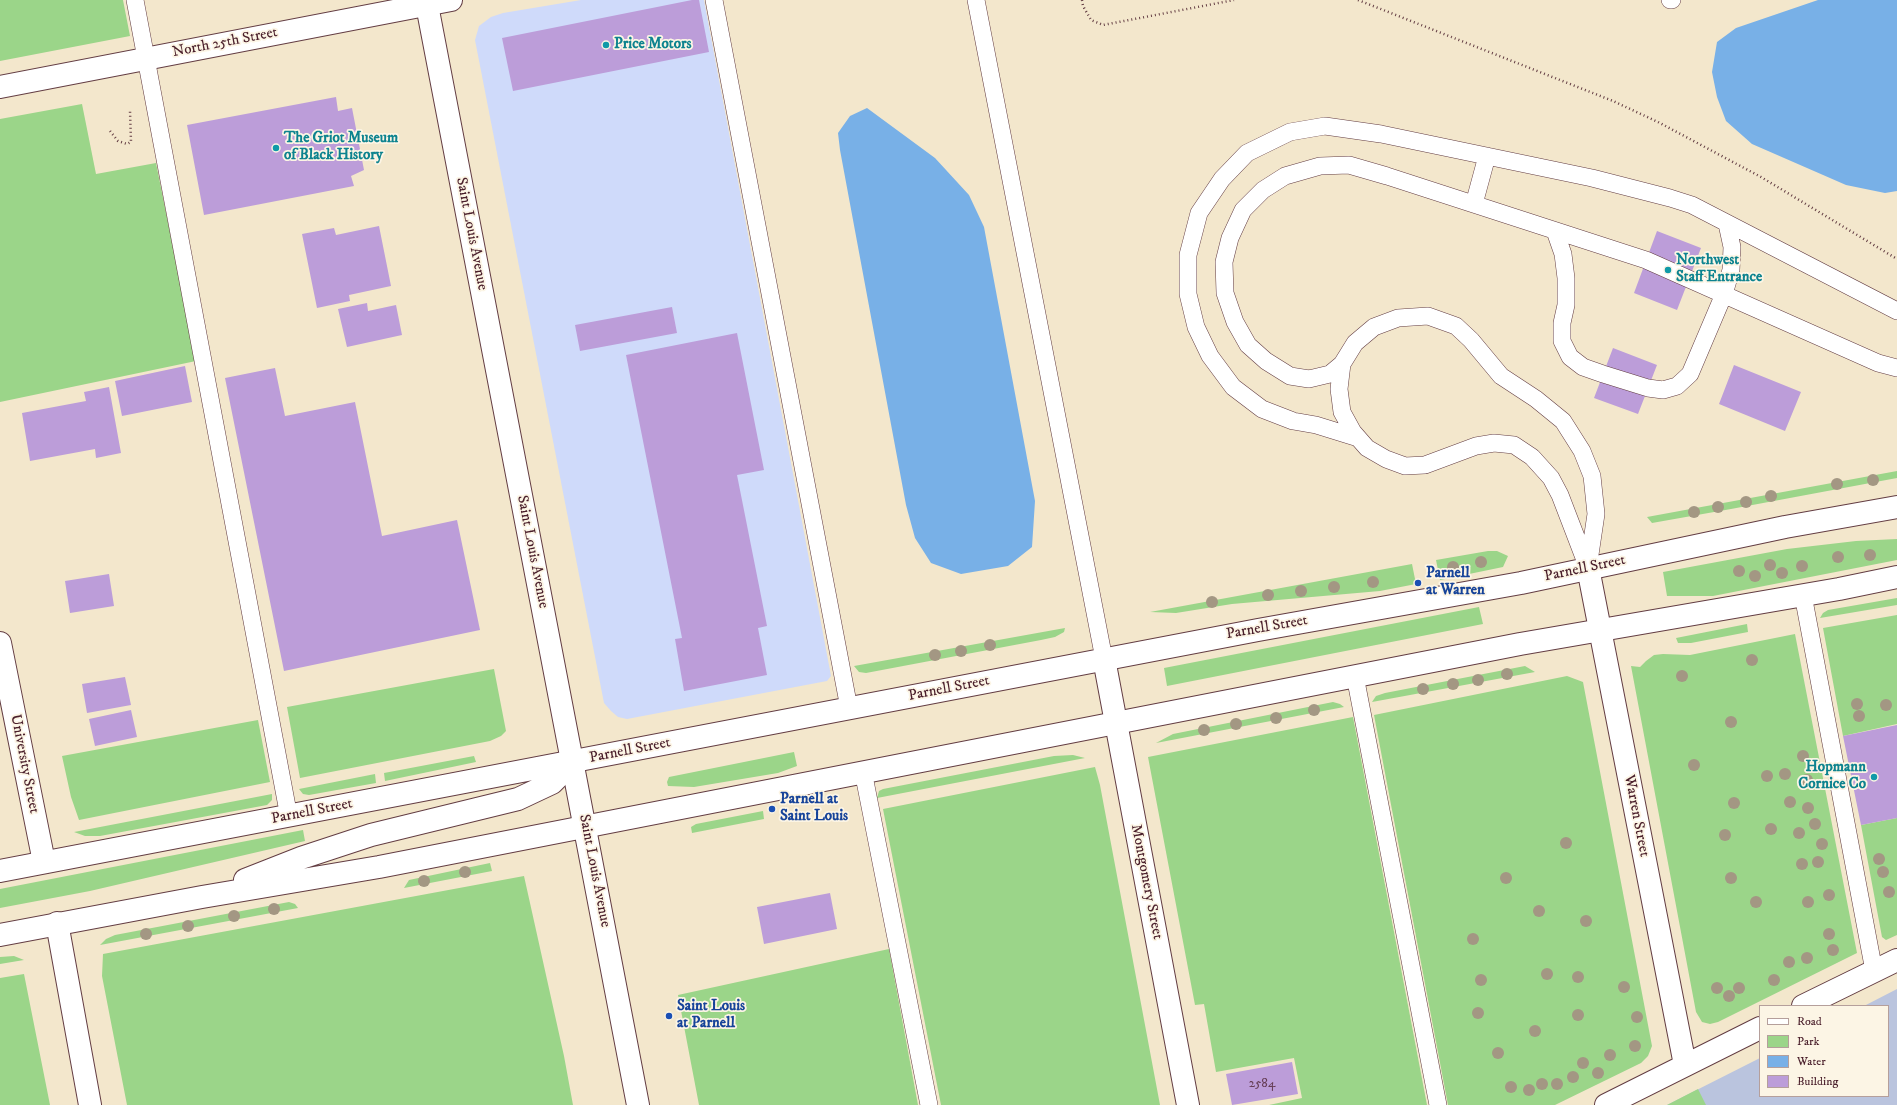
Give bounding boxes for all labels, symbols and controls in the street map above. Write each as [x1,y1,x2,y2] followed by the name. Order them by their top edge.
[171,24,279,62] street label: North 25th Street
[614,36,691,54] place label: Price Motors
[601,40,611,50] marker: Price Motors
[284,130,398,165] place label: The Griot Museum of Black History
[271,143,281,153] marker: The Griot Museum of Black History
[451,176,491,292] street label: Saint Louis Avenue
[1676,252,1762,287] place label: Northwest Staff Entrance
[1663,265,1673,275] marker: Northwest Staff Entrance
[512,494,552,610] street label: Saint Louis Avenue
[1543,552,1627,586] street label: Parnell Street
[1426,565,1485,600] place label: Parnell at Warren
[1413,578,1423,588] marker: Parnell at Warren
[1225,612,1309,644] street label: Parnell Street
[907,672,991,706] street label: Parnell Street
[6,713,42,815] street label: University Street
[588,734,672,768] street label: Parnell Street
[1798,759,1866,794] place label: Hopmann Cornice Co
[1869,772,1879,782] marker: Hopmann Cornice Co
[1619,773,1653,859] street label: Warren Street
[780,791,848,826] place label: Parnell at Saint Louis
[270,795,354,829] street label: Parnell Street
[767,804,777,814] marker: Parnell at Saint Louis
[574,813,614,929] street label: Saint Louis Avenue
[1126,823,1166,941] street label: Montgomery Street
[677,998,745,1033] place label: Saint Louis at Parnell
[1759,1005,1889,1097] legend
[664,1011,674,1021] marker: Saint Louis at Parnell
[1797,1014,1822,1029] text: Road
[1797,1034,1819,1049] text: Park
[1797,1054,1826,1069] text: Water
[1797,1074,1838,1089] text: Building
[1249,1076,1275,1092] house number: 2584

